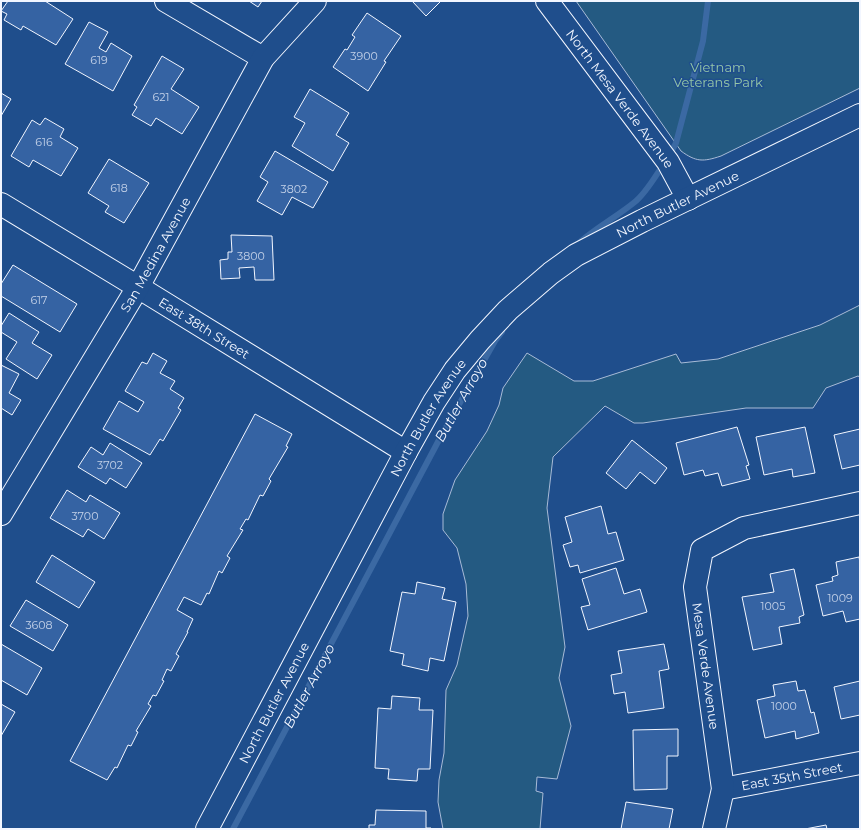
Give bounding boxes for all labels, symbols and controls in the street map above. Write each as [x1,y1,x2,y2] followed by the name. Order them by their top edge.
[563,26,678,171] street label: North Mesa Verde Avenue
[350,49,378,63] house number: 3900
[90,53,108,67] house number: 619
[673,59,763,90] park label: Vietnam Veterans Park
[153,90,169,104] house number: 621
[35,135,53,149] house number: 616
[613,167,741,241] street label: North Butler Avenue
[110,181,128,195] house number: 618
[281,182,307,196] house number: 3802
[117,194,194,315] street label: San Medina Avenue
[237,249,265,263] house number: 3800
[30,293,48,307] house number: 617
[156,294,253,362] street label: East 38th Street
[387,355,469,479] street label: North Butler Avenue
[431,355,491,445] water label: Butler Arroyo
[97,458,123,472] house number: 3702
[72,509,98,523] house number: 3700
[827,591,853,605] house number: 1009
[761,599,785,613] house number: 1005
[689,601,723,731] street label: Mesa Verde Avenue
[25,618,53,632] house number: 3608
[235,639,312,766] street label: North Butler Avenue
[279,641,339,731] water label: Butler Arroyo
[771,699,797,713] house number: 1000
[740,759,844,793] street label: East 35th Street

